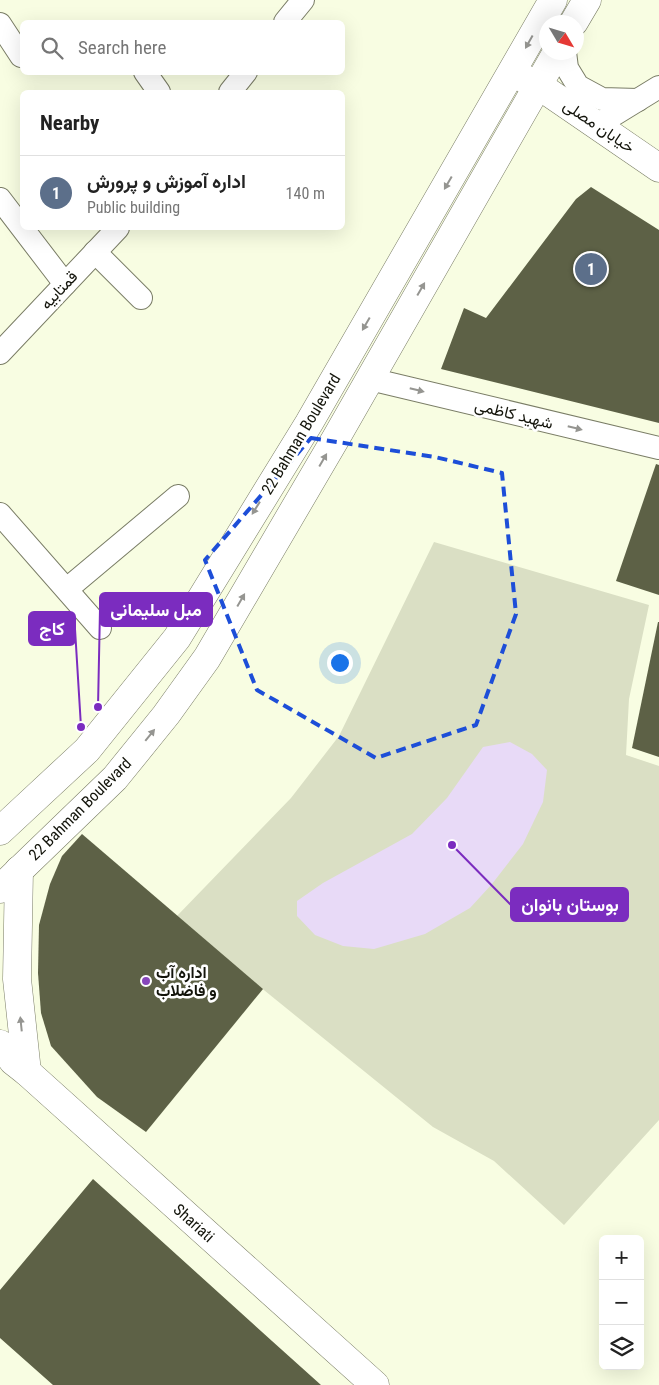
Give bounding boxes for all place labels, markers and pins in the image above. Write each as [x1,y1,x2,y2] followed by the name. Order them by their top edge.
[575,250,607,288] pin: 1
[100,593,212,626] callout: مبل سلیمانی
[29,612,75,645] callout: کاج
[511,888,628,921] callout: بوستان بانوان
[156,963,217,1001] place label: اداره آب و فاضلاب
[140,975,152,987] marker: اداره آب و فاضلاب

